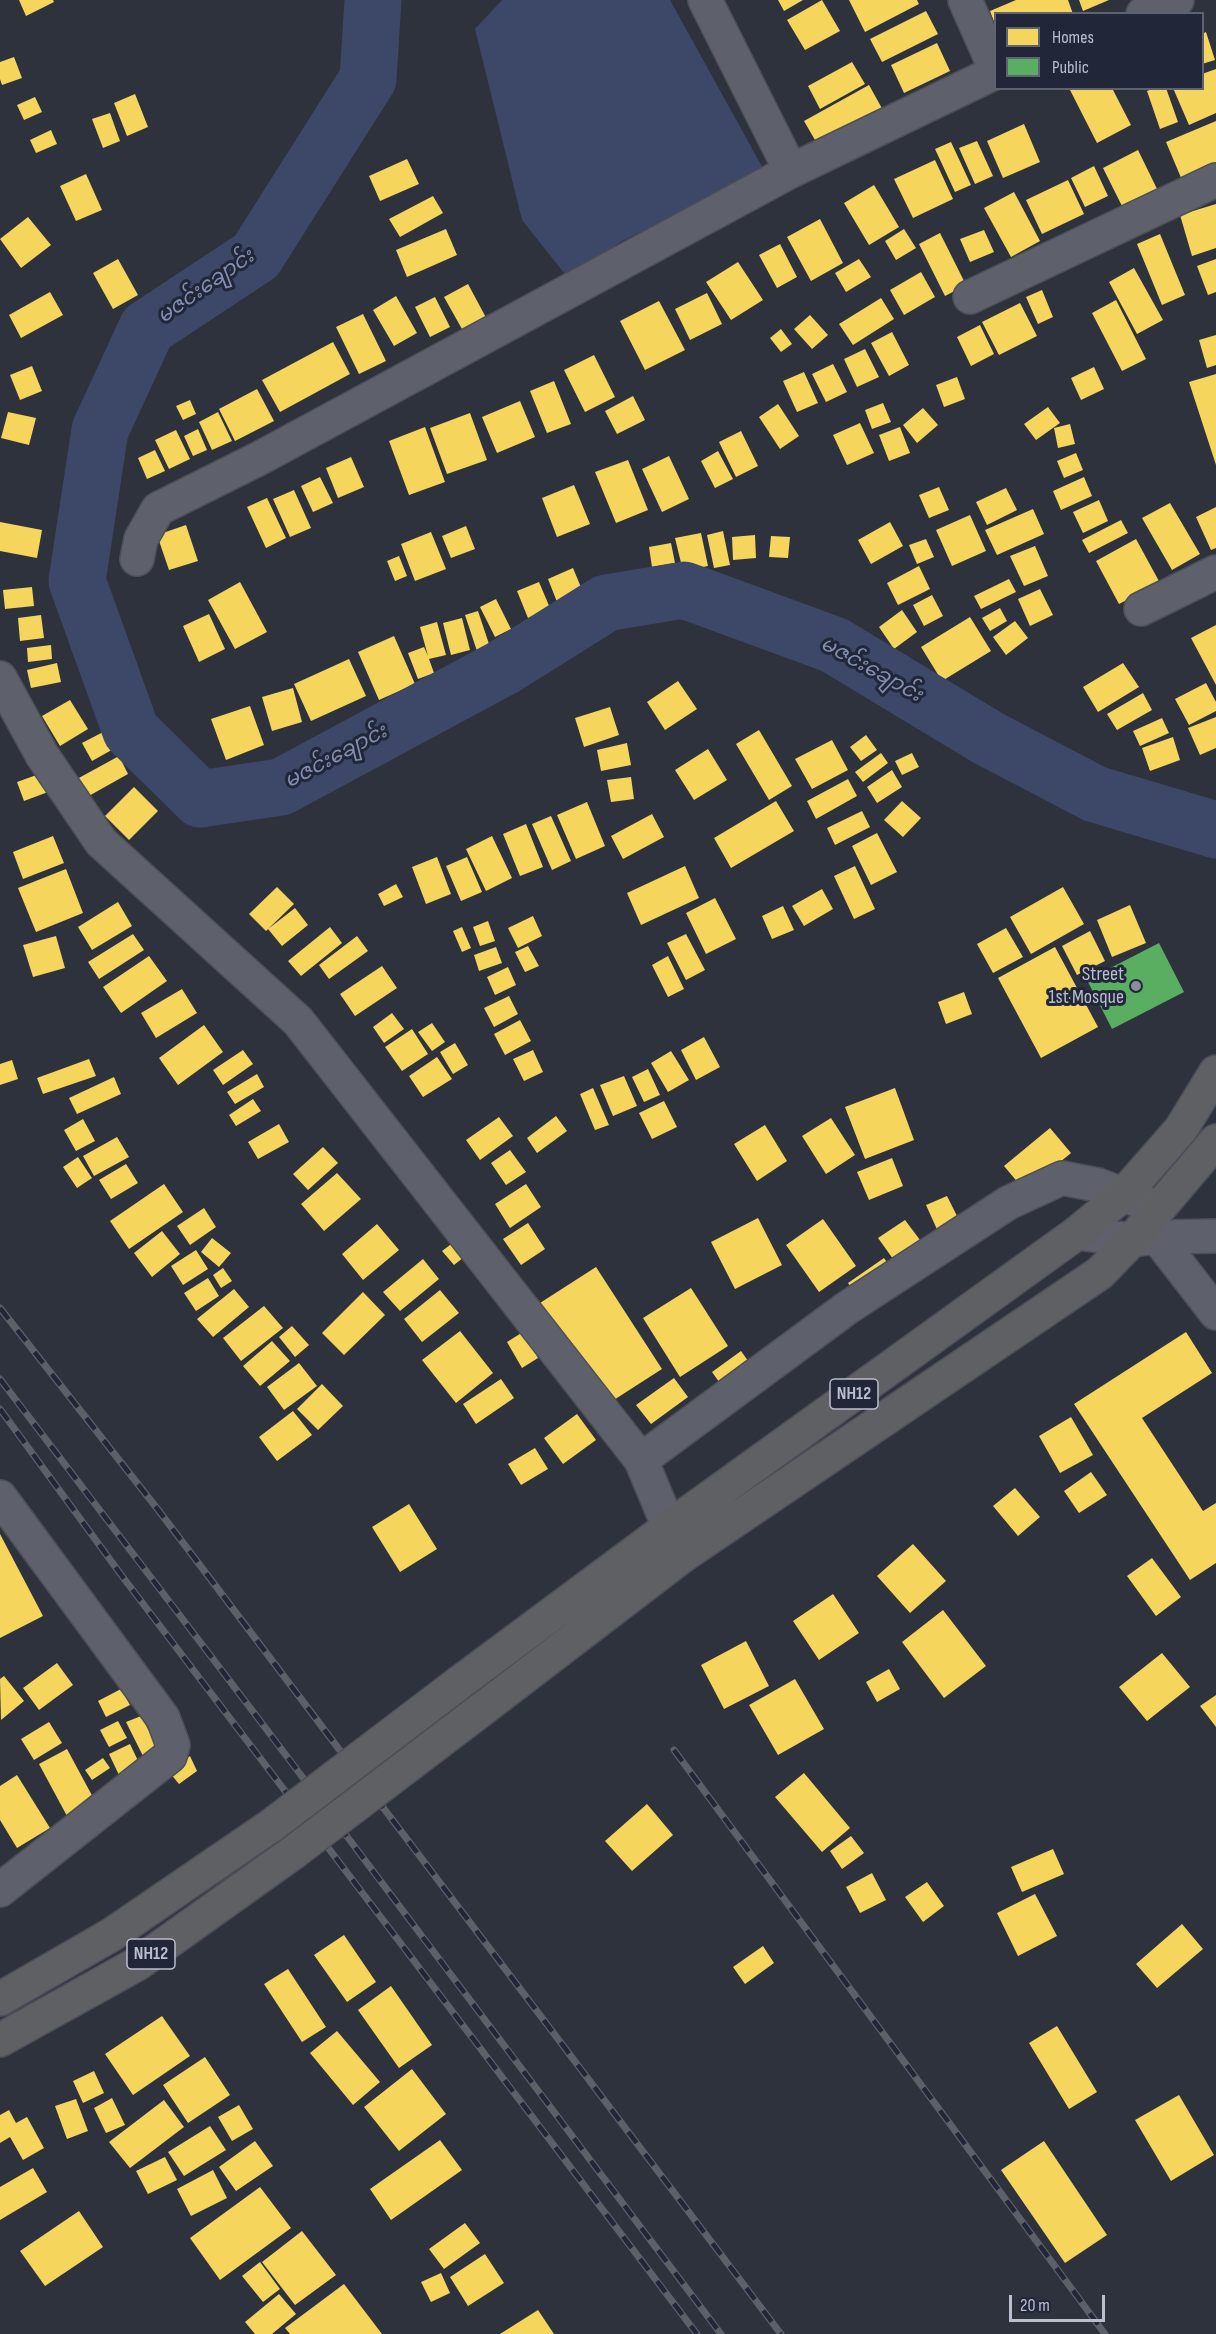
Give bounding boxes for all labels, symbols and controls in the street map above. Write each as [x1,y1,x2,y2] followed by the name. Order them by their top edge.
[994,12,1204,90] legend
[1052,27,1094,48] text: Homes
[1052,57,1089,78] text: Public
[153,244,259,330] water label: မဇင်းချောင်း
[816,632,926,708] water label: မဇင်းချောင်း
[280,719,392,795] water label: မဇင်းချောင်း
[1048,963,1124,1010] place label: Street 1st Mosque
[1129,979,1143,993] marker: Street 1st Mosque
[830,1379,878,1409] road number: NH12
[127,1939,175,1969] road number: NH12
[1012,2283,1108,2321] scale bar
[1020,2295,1050,2316] text: 20 m

